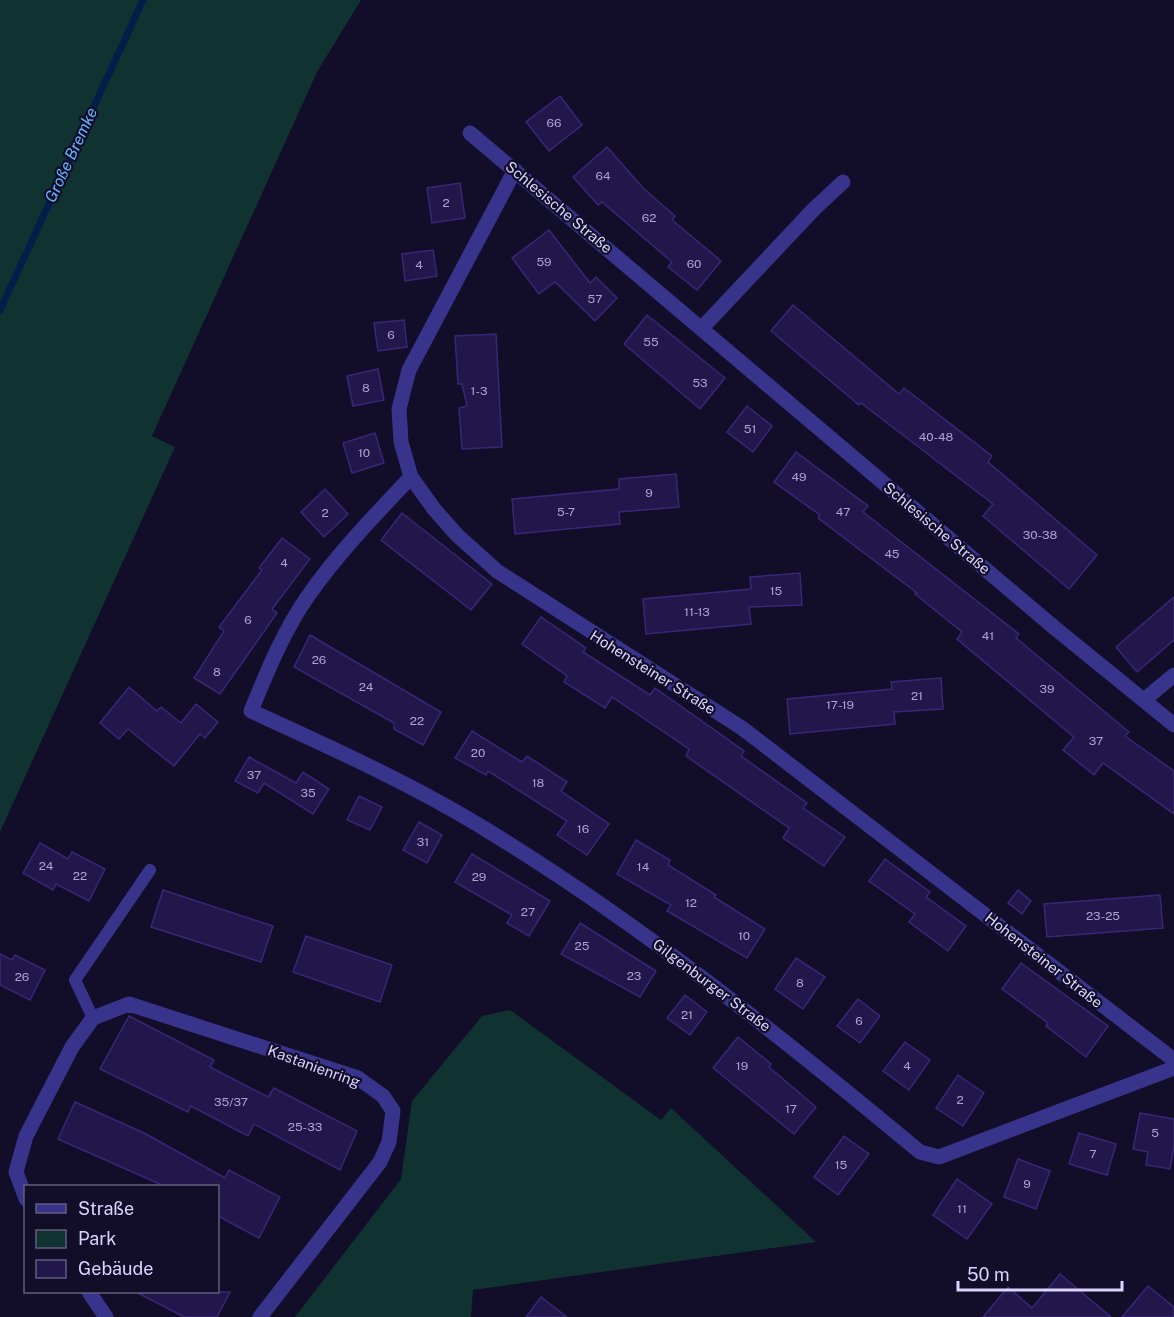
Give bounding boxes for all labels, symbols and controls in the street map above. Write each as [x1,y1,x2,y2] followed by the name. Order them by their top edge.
[41,104,101,205] water label: Große Bremke
[547,116,561,130] house number: 66
[502,157,616,257] street label: Schlesische Straße
[596,169,611,183] house number: 64
[442,196,450,210] house number: 2
[642,211,656,225] house number: 62
[536,255,552,269] house number: 59
[687,257,701,271] house number: 60
[415,258,423,272] house number: 4
[588,292,602,306] house number: 57
[387,328,395,342] house number: 6
[643,335,659,349] house number: 55
[692,376,708,390] house number: 53
[362,381,370,395] house number: 8
[471,384,487,398] house number: 1-3
[744,422,756,436] house number: 51
[919,430,954,444] house number: 40-48
[358,446,370,460] house number: 10
[791,470,807,484] house number: 49
[880,478,994,578] street label: Schlesische Straße
[645,486,653,500] house number: 9
[557,505,575,519] house number: 5-7
[836,505,850,519] house number: 47
[321,506,329,520] house number: 2
[1023,528,1058,542] house number: 30-38
[884,547,900,561] house number: 45
[280,556,288,570] house number: 4
[770,584,783,598] house number: 15
[684,605,710,619] house number: 11-13
[244,613,252,627] house number: 6
[587,627,719,717] street label: Hohensteiner Straße
[982,629,994,643] house number: 41
[312,653,326,667] house number: 26
[213,665,221,679] house number: 8
[359,680,374,694] house number: 24
[1040,682,1054,696] house number: 39
[911,689,923,703] house number: 21
[826,698,854,712] house number: 17-19
[410,714,424,728] house number: 22
[1089,734,1103,748] house number: 37
[471,746,485,760] house number: 20
[247,768,261,782] house number: 37
[532,776,545,790] house number: 18
[300,786,316,800] house number: 35
[577,822,589,836] house number: 16
[417,835,429,849] house number: 31
[39,859,54,873] house number: 24
[637,860,650,874] house number: 14
[73,869,87,883] house number: 22
[472,870,486,884] house number: 29
[685,896,697,910] house number: 12
[521,905,535,919] house number: 27
[982,909,1106,1011] street label: Hohensteiner Straße
[1086,909,1120,923] house number: 23-25
[738,929,750,943] house number: 10
[650,935,774,1035] street label: Gilgenburger Straße
[575,939,590,953] house number: 25
[627,969,641,983] house number: 23
[15,970,29,984] house number: 26
[796,976,804,990] house number: 8
[681,1008,693,1022] house number: 21
[855,1014,863,1028] house number: 6
[266,1041,362,1091] street label: Kastanienring
[736,1059,748,1073] house number: 19
[903,1059,911,1073] house number: 4
[956,1093,964,1107] house number: 2
[214,1095,248,1109] house number: 35/37
[785,1102,797,1116] house number: 17
[288,1120,322,1134] house number: 25-33
[1151,1126,1159,1140] house number: 5
[1089,1147,1097,1161] house number: 7
[835,1158,848,1172] house number: 15
[1023,1177,1031,1191] house number: 9
[24,1185,219,1293] legend
[78,1198,134,1219] text: Straße
[957,1202,967,1216] house number: 11
[78,1228,116,1249] text: Park
[958,1254,1122,1292] scale bar
[78,1258,153,1279] text: Gebäude
[967,1264,1010,1285] text: 50 m

